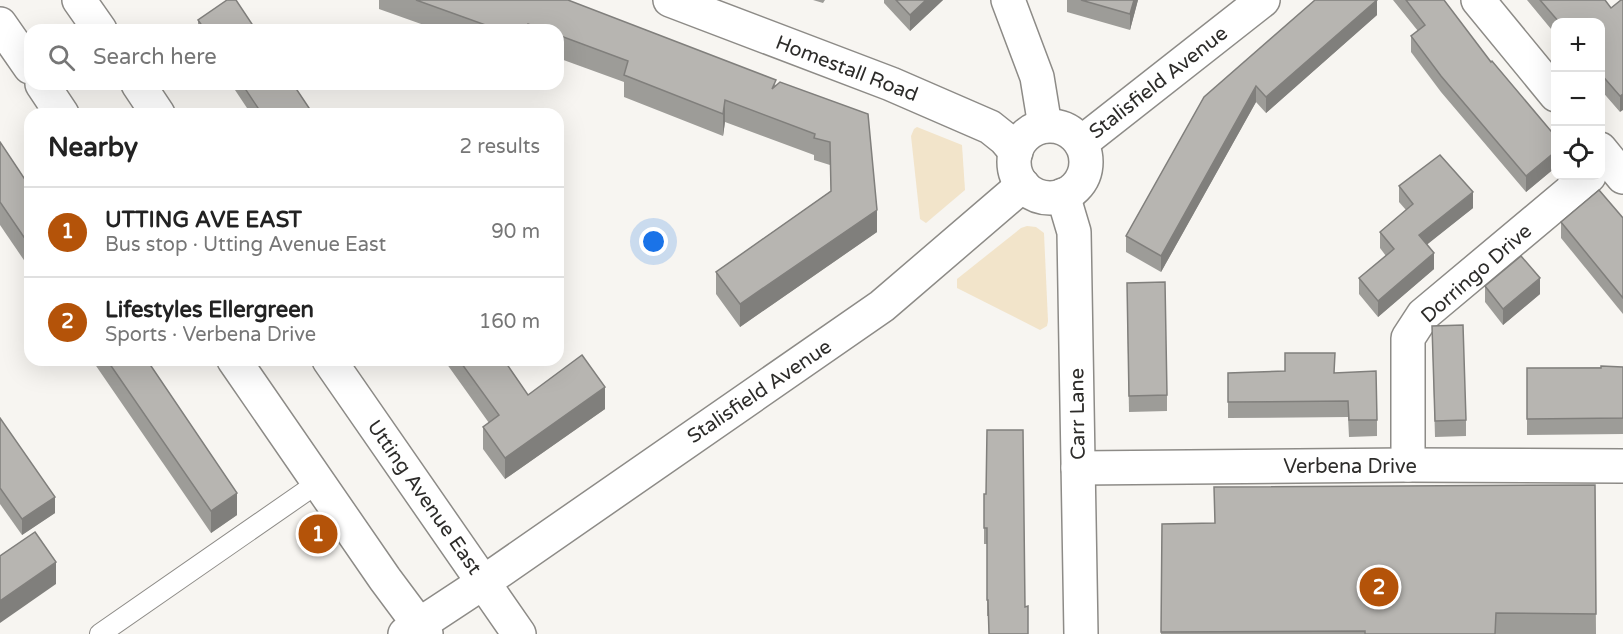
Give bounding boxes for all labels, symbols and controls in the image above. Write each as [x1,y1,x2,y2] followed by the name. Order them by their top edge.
[1551,18,1605,180] map controls
[1551,18,1605,72] button: +
[1085,21,1232,144] street label: Stalisfield Avenue
[24,24,564,90] search box
[772,31,921,107] street label: Homestall Road
[45,41,78,74] icon: search
[93,44,217,70] text: Search here
[1551,72,1605,126] button: −
[1551,126,1605,180] button: locate
[48,132,138,163] text: Nearby
[460,135,540,159] text: 2 results
[105,207,302,233] text: UTTING AVE EAST
[1417,219,1537,328] street label: Dorringo Drive
[61,220,74,244] text: 1
[491,220,540,244] text: 90 m
[639,227,668,256] your location
[105,233,386,257] text: Bus stop · Utting Avenue East
[105,297,314,323] text: Lifestyles Ellergreen
[61,310,74,334] text: 2
[479,310,540,334] text: 160 m
[105,323,316,347] text: Sports · Verbena Drive
[683,335,836,449] street label: Stalisfield Avenue
[1065,368,1091,460] street label: Carr Lane
[362,416,487,580] street label: Utting Avenue East
[1283,455,1417,479] street label: Verbena Drive
[298,512,338,556] pin: 1
[1360,564,1398,610] pin: 2

